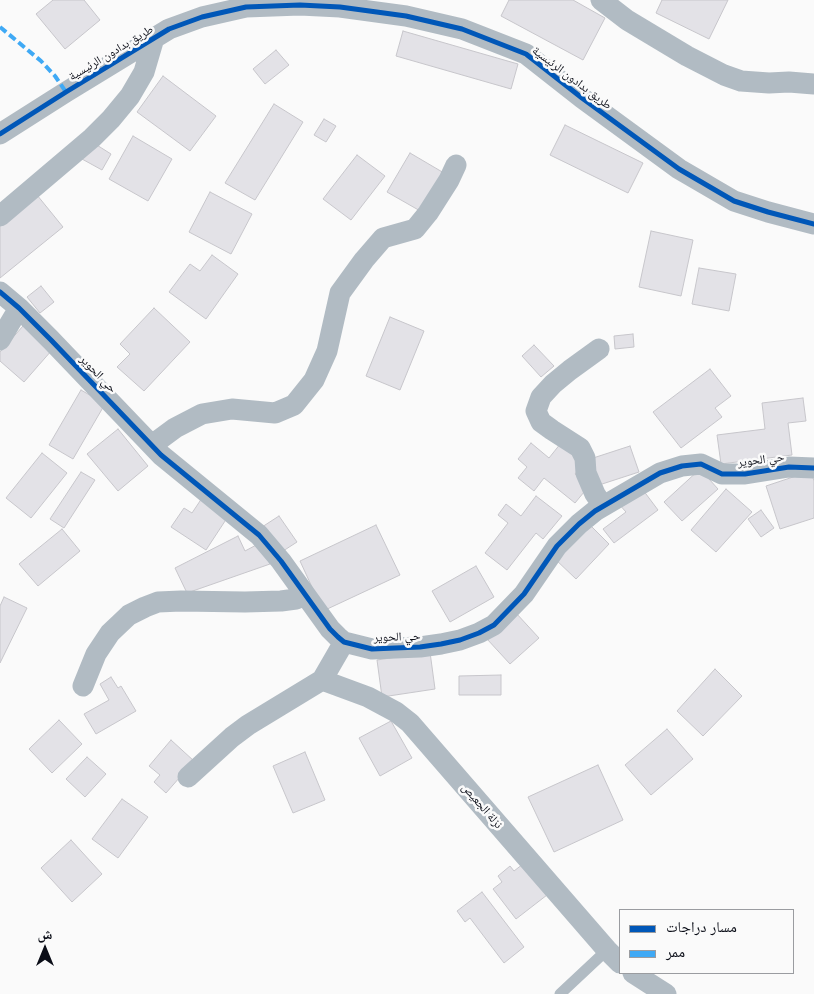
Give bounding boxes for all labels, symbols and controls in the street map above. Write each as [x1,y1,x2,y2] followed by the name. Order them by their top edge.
[66,22,156,84] street label: طريق بدادون الرئيسية
[529,43,615,113] street label: طريق بدادون الرئيسية
[76,352,120,396] street label: حي الحوير
[737,450,785,470] street label: حي الحوير
[373,629,421,645] street label: حي الحوير
[458,780,506,832] street label: نزلة الجعيص
[619,909,794,974] legend
[666,917,737,936] text: مسار دراجات
[20,924,70,974] north arrow
[38,925,52,943] text: ش
[666,942,685,961] text: ممر

